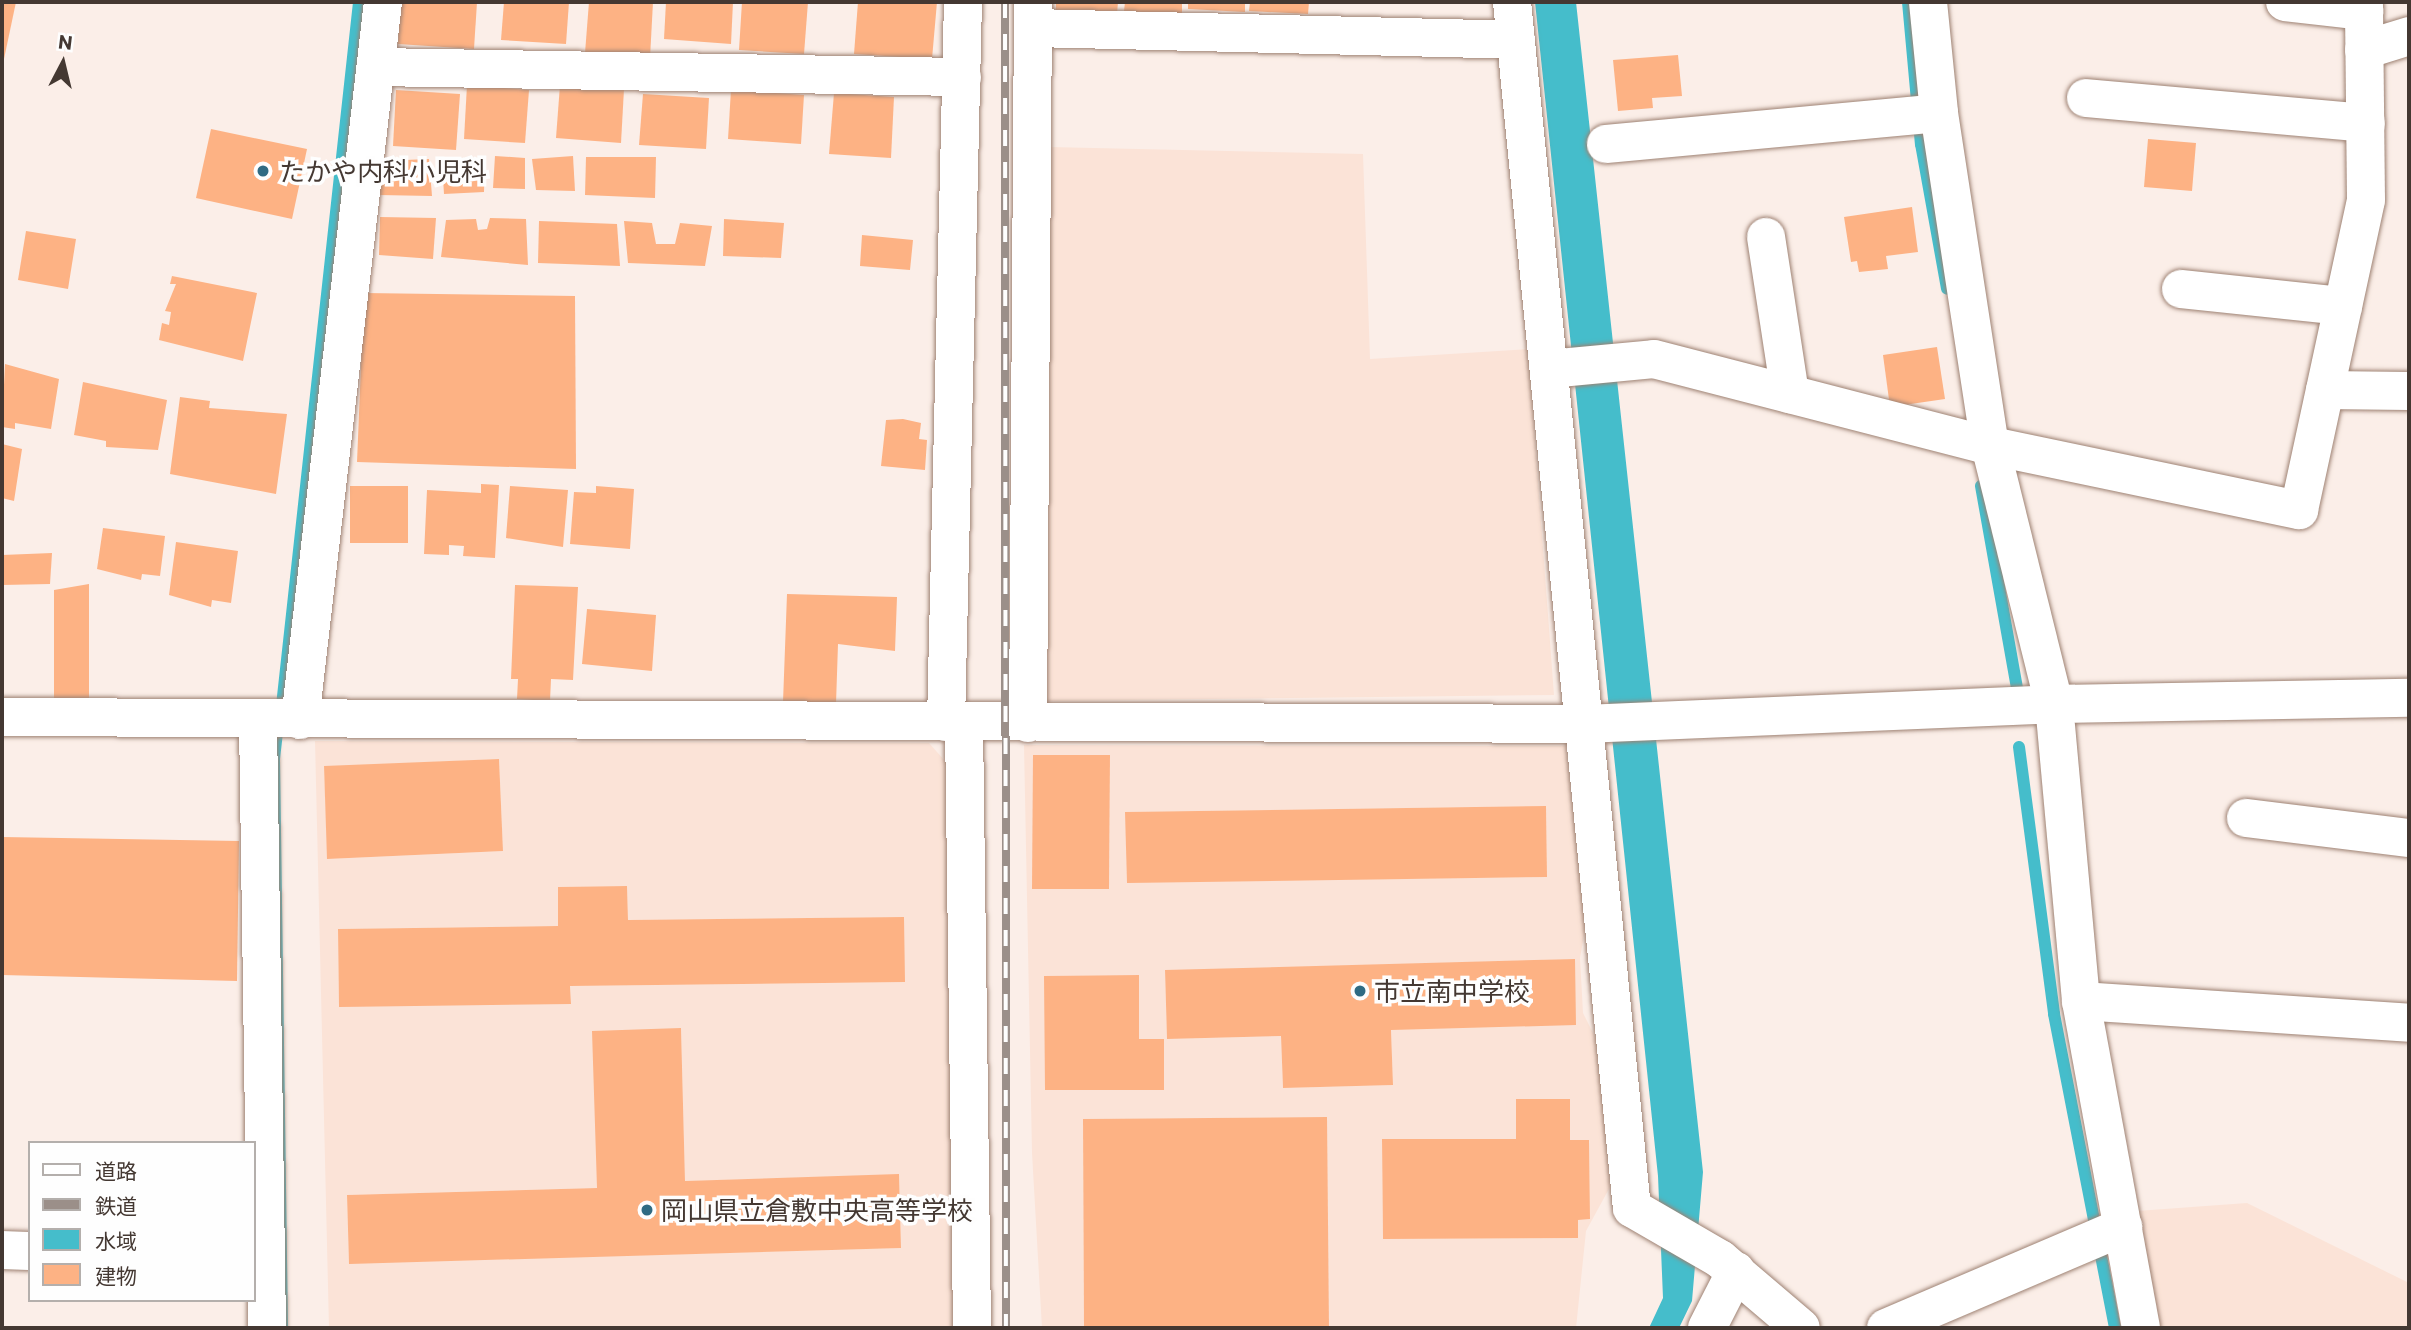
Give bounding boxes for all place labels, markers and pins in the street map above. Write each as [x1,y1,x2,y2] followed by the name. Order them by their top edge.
[279,155,487,187] place label: たかや内科小児科
[253,161,273,181] marker: たかや内科小児科
[1374,975,1530,1007] place label: 市立南中学校
[1352,983,1368,999] marker: 市立南中学校
[661,1194,973,1226] place label: 岡山県立倉敷中央高等学校
[639,1202,655,1218] marker: 岡山県立倉敷中央高等学校

